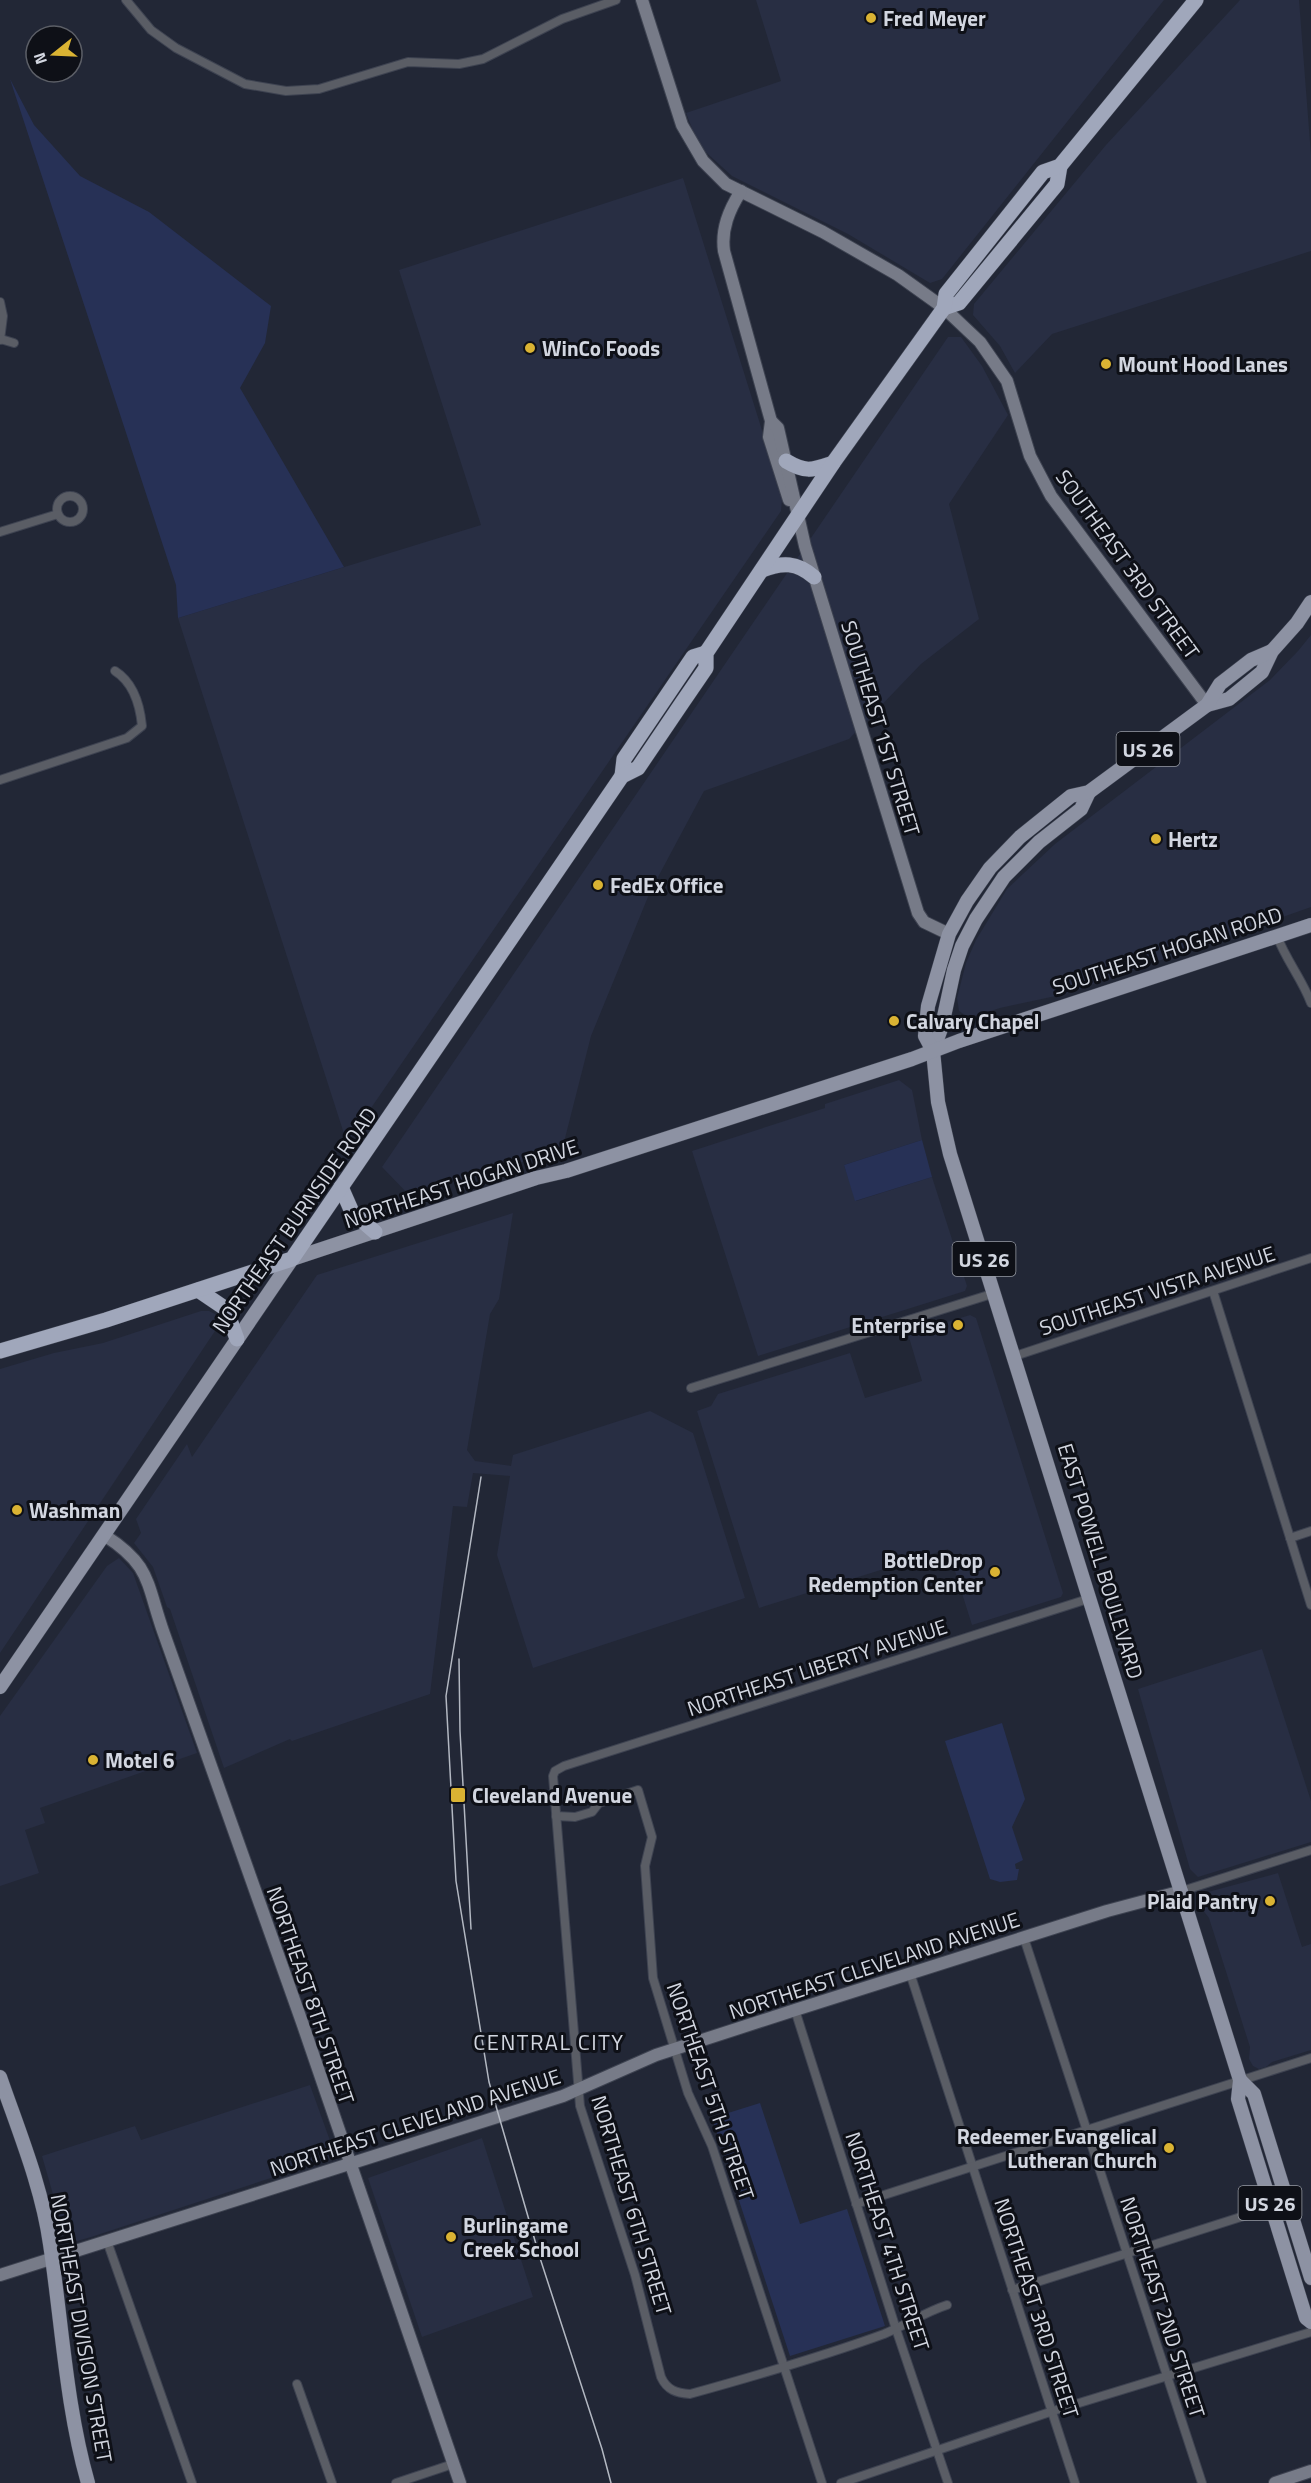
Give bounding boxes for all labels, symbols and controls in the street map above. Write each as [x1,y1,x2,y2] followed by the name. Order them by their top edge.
[883,2,986,34] place label: Fred Meyer
[864,11,878,25] marker: Fred Meyer
[24,24,84,84] north arrow
[27,50,53,68] text: N
[542,332,660,364] place label: WinCo Foods
[523,341,537,355] marker: WinCo Foods
[1118,348,1288,380] place label: Mount Hood Lanes
[1099,357,1113,371] marker: Mount Hood Lanes
[1048,463,1208,665] street label: SOUTHEAST 3RD STREET
[833,616,929,840] street label: SOUTHEAST 1ST STREET
[1116,732,1180,766] road number: US 26
[1168,823,1218,855] place label: Hertz
[1149,832,1163,846] marker: Hertz
[610,869,723,901] place label: FedEx Office
[591,878,605,892] marker: FedEx Office
[1048,898,1286,1002] street label: SOUTHEAST HOGAN ROAD
[906,1005,1039,1037] place label: Calvary Chapel
[887,1014,901,1028] marker: Calvary Chapel
[204,1100,384,1340] street label: NORTHEAST BURNSIDE ROAD
[340,1130,582,1236] street label: NORTHEAST HOGAN DRIVE
[1035,1237,1279,1343] street label: SOUTHEAST VISTA AVENUE
[952,1242,1016,1276] road number: US 26
[851,1309,946,1341] place label: Enterprise
[951,1318,965,1332] marker: Enterprise
[1050,1439,1152,1683] street label: EAST POWELL BOULEVARD
[29,1494,120,1526] place label: Washman
[10,1503,24,1517] marker: Washman
[808,1544,983,1600] place label: BottleDrop Redemption Center
[988,1565,1002,1579] marker: BottleDrop Redemption Center
[683,1610,951,1724] street label: NORTHEAST LIBERTY AVENUE
[105,1744,175,1776] place label: Motel 6
[86,1753,100,1767] marker: Motel 6
[472,1779,632,1811] place label: Cleveland Avenue
[449,1786,467,1804] marker: Cleveland Avenue
[259,1882,363,2108] street label: NORTHEAST 8TH STREET
[1147,1885,1258,1917] place label: Plaid Pantry
[1263,1894,1277,1908] marker: Plaid Pantry
[724,1903,1024,2027] street label: NORTHEAST CLEVELAND AVENUE
[659,1978,763,2204] street label: NORTHEAST 5TH STREET
[473,2025,625,2059] district label: CENTRAL CITY
[265,2060,565,2184] street label: NORTHEAST CLEVELAND AVENUE
[583,2091,681,2319] street label: NORTHEAST 6TH STREET
[957,2120,1157,2176] place label: Redeemer Evangelical Lutheran Church
[838,2128,938,2354] street label: NORTHEAST 4TH STREET
[1162,2141,1176,2155] marker: Redeemer Evangelical Lutheran Church
[1238,2186,1302,2220] road number: US 26
[43,2191,121,2465] street label: NORTHEAST DIVISION STREET
[1112,2192,1214,2422] street label: NORTHEAST 2ND STREET
[986,2194,1088,2422] street label: NORTHEAST 3RD STREET
[463,2209,580,2265] place label: Burlingame Creek School
[444,2230,458,2244] marker: Burlingame Creek School

